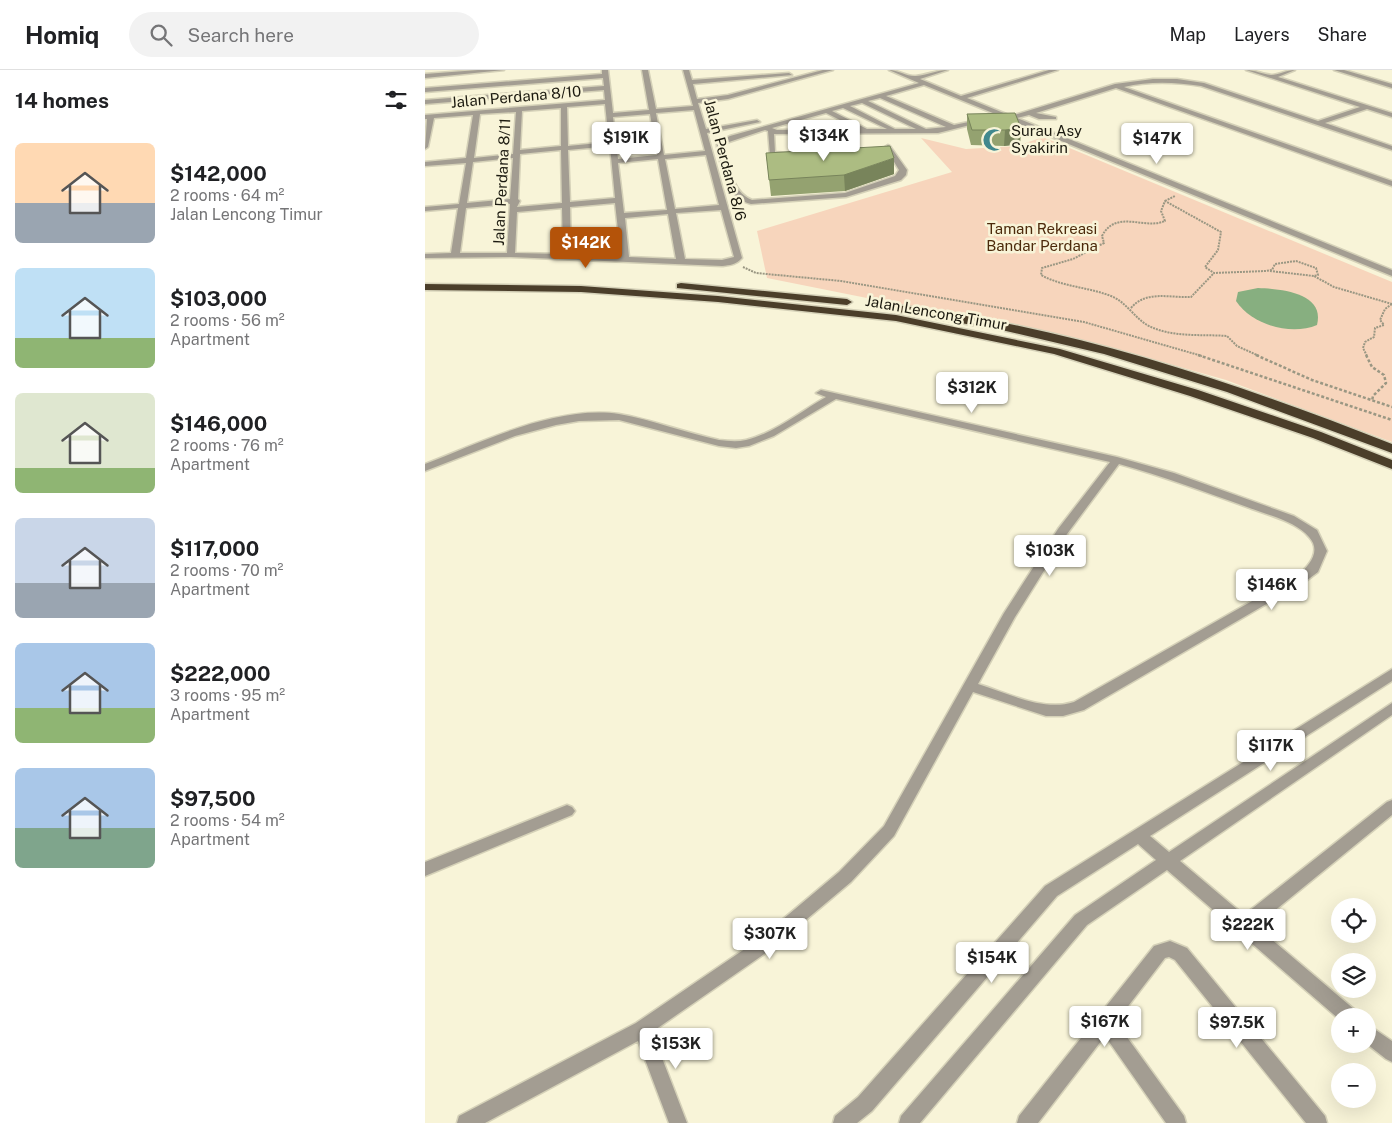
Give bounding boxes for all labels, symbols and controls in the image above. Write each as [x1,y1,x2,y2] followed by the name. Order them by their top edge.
[129,12,479,57] search box
[25,21,99,49] text: Homiq
[147,21,175,49] icon: search
[187,24,294,46] text: Search here
[1170,24,1206,45] text: Map
[1234,24,1290,45] text: Layers
[1318,24,1367,45] text: Share
[450,82,582,111] street label: Jalan Perdana 8/10
[382,86,410,114] icon: filters
[15,88,109,113] text: 14 homes
[701,97,750,222] street label: Jalan Perdana 8/6
[490,118,513,246] street label: Jalan Perdana 8/11
[789,119,859,162] pin: $134K
[591,122,661,164] pin: $191K
[1011,122,1082,156] place label: Surau Asy Syakirin
[1122,122,1192,165] pin: $147K
[799,126,849,145] text: $134K
[981,127,1007,153] mosque icon: Surau Asy Syakirin
[603,128,649,147] text: $191K
[1132,129,1182,148] text: $147K
[170,161,267,186] text: $142,000
[55,163,115,223] icon: home
[170,186,284,205] text: 2 rooms · 64 m²
[170,205,323,224] text: Jalan Lencong Timur
[986,220,1098,254] park label: Taman Rekreasi Bandar Perdana
[551,226,621,269] pin: $142K
[561,233,611,252] text: $142K
[170,286,267,311] text: $103,000
[55,288,115,348] icon: home
[864,292,1008,333] street label: Jalan Lencong Timur
[170,311,285,330] text: 2 rooms · 56 m²
[170,330,250,349] text: Apartment
[937,372,1007,414] pin: $312K
[947,378,997,397] text: $312K
[170,411,267,436] text: $146,000
[55,413,115,473] icon: home
[170,436,284,455] text: 2 rooms · 76 m²
[170,455,250,474] text: Apartment
[1015,534,1085,577] pin: $103K
[170,536,259,561] text: $117,000
[55,538,115,598] icon: home
[1025,541,1075,560] text: $103K
[170,561,283,580] text: 2 rooms · 70 m²
[1237,568,1307,611] pin: $146K
[1247,575,1297,594] text: $146K
[170,580,250,599] text: Apartment
[170,661,271,686] text: $222,000
[55,663,115,723] icon: home
[170,686,285,705] text: 3 rooms · 95 m²
[170,705,250,724] text: Apartment
[1236,730,1306,772] pin: $117K
[1248,736,1294,755] text: $117K
[170,786,256,811] text: $97,500
[55,788,115,848] icon: home
[170,811,285,830] text: 2 rooms · 54 m²
[170,830,250,849] text: Apartment
[1331,898,1376,1108] map controls
[1331,898,1376,943] button: locate
[1213,908,1283,951] pin: $222K
[1222,915,1274,934] text: $222K
[735,918,805,960] pin: $307K
[743,924,797,943] text: $307K
[957,942,1027,984] pin: $154K
[967,948,1017,967] text: $154K
[1331,953,1376,998] button: layers
[1070,1006,1140,1048] pin: $167K
[1196,1006,1278,1049] pin: $97.5K
[1331,1008,1376,1053] button: +
[1080,1012,1130,1031] text: $167K
[1209,1013,1265,1032] text: $97.5K
[641,1028,711,1070] pin: $153K
[651,1034,701,1053] text: $153K
[1331,1063,1376,1108] button: −

